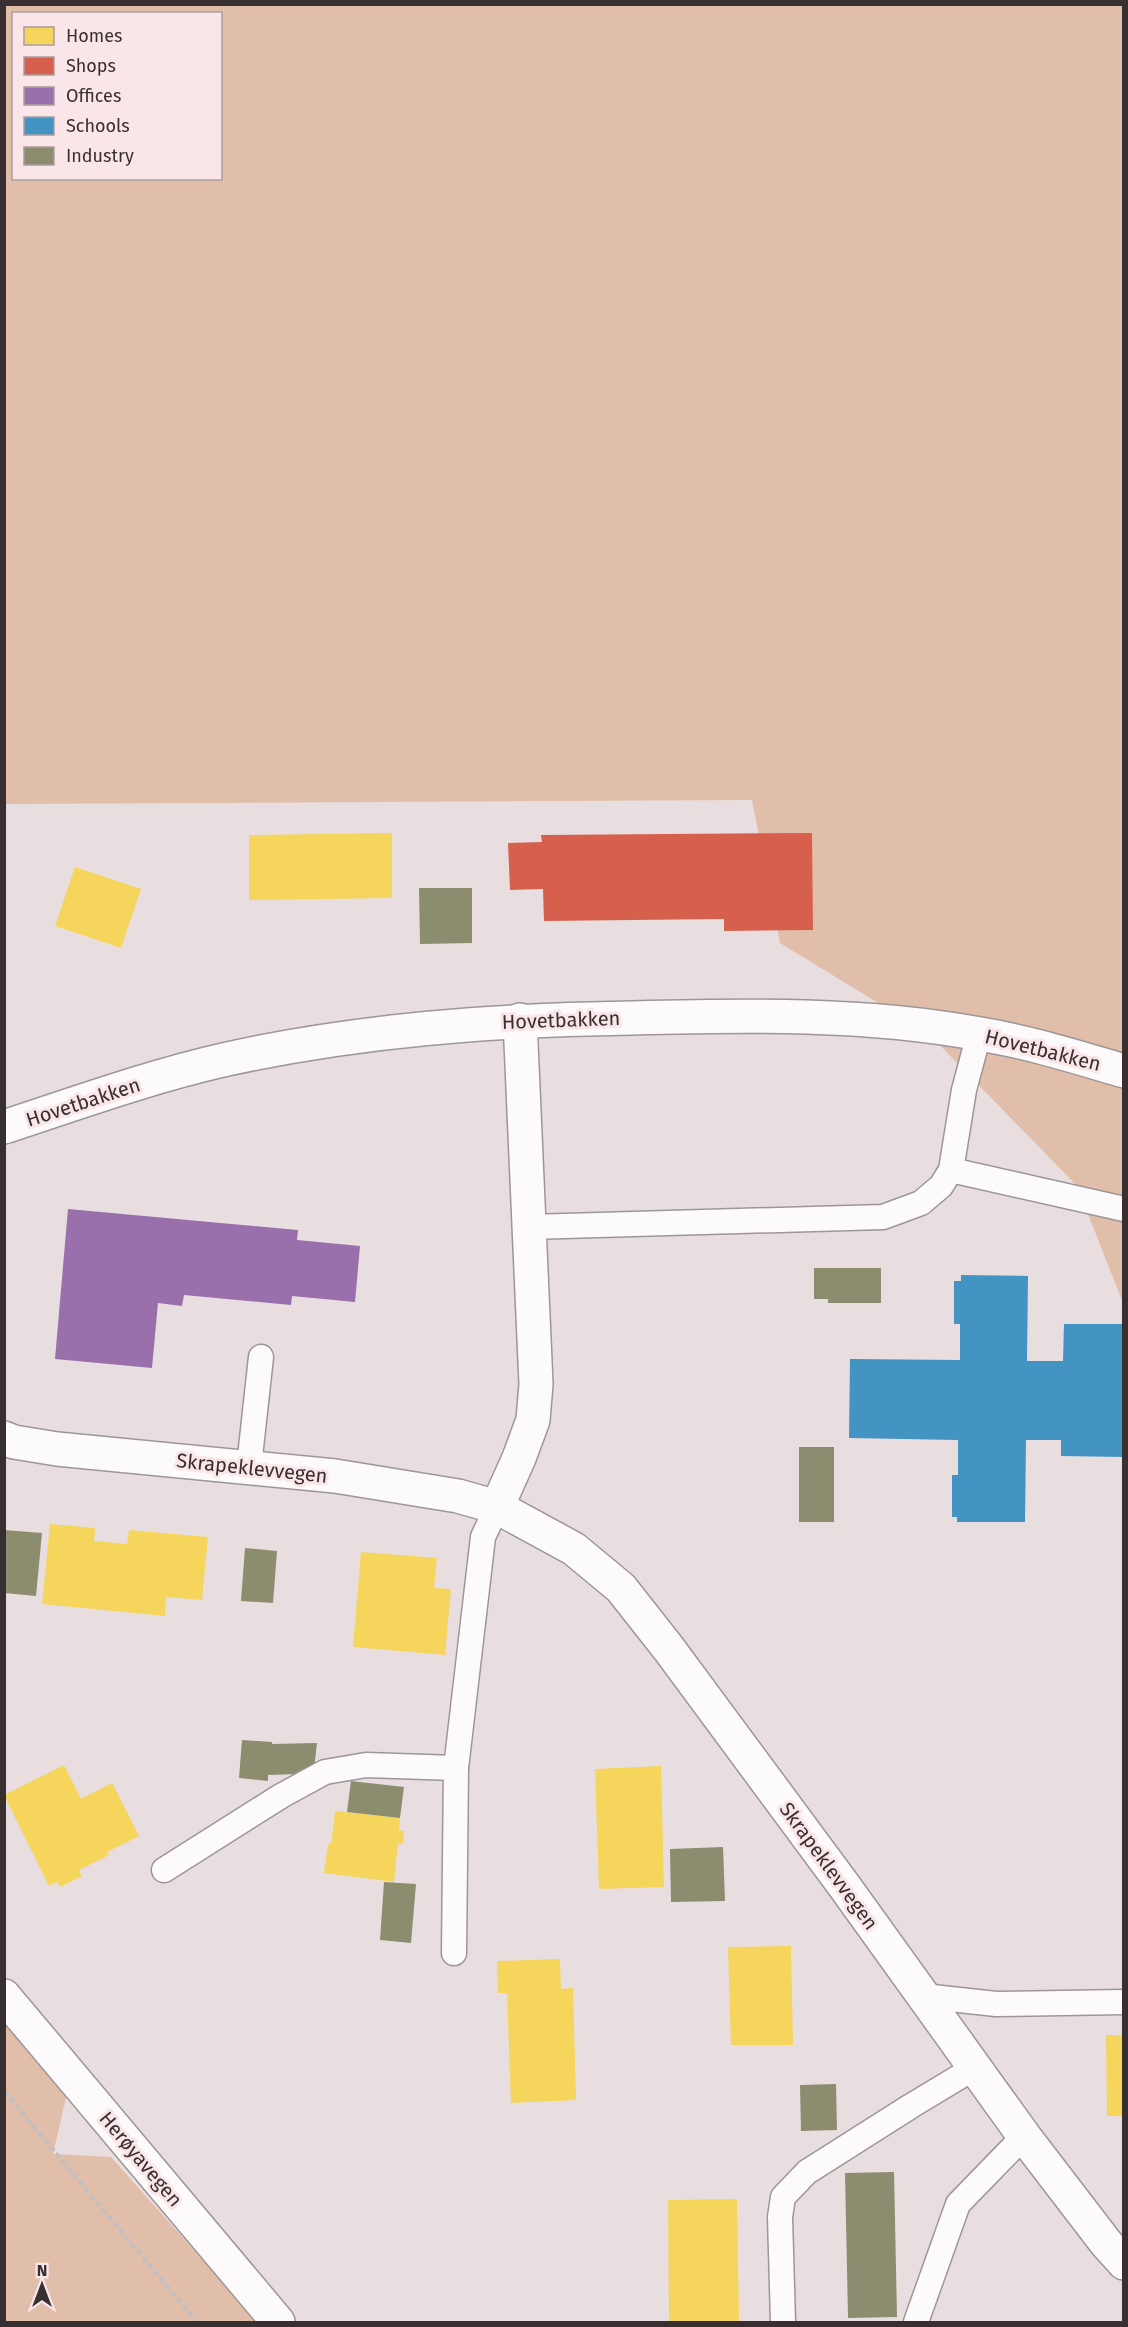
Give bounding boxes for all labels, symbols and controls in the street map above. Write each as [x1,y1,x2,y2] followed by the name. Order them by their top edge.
[12,12,222,180] legend
[66,25,122,47] text: Homes
[66,55,116,77] text: Shops
[66,85,121,107] text: Offices
[66,115,130,137] text: Schools
[66,145,134,167] text: Industry
[501,1006,621,1034] street label: Hovetbakken
[983,1024,1103,1076] street label: Hovetbakken
[23,1072,143,1132] street label: Hovetbakken
[175,1448,329,1488] street label: Skrapeklevvegen
[775,1798,883,1934] street label: Skrapeklevvegen
[94,2107,188,2211] street label: Herøyavegen
[12,2255,72,2315] north arrow
[37,2261,47,2280] text: N

